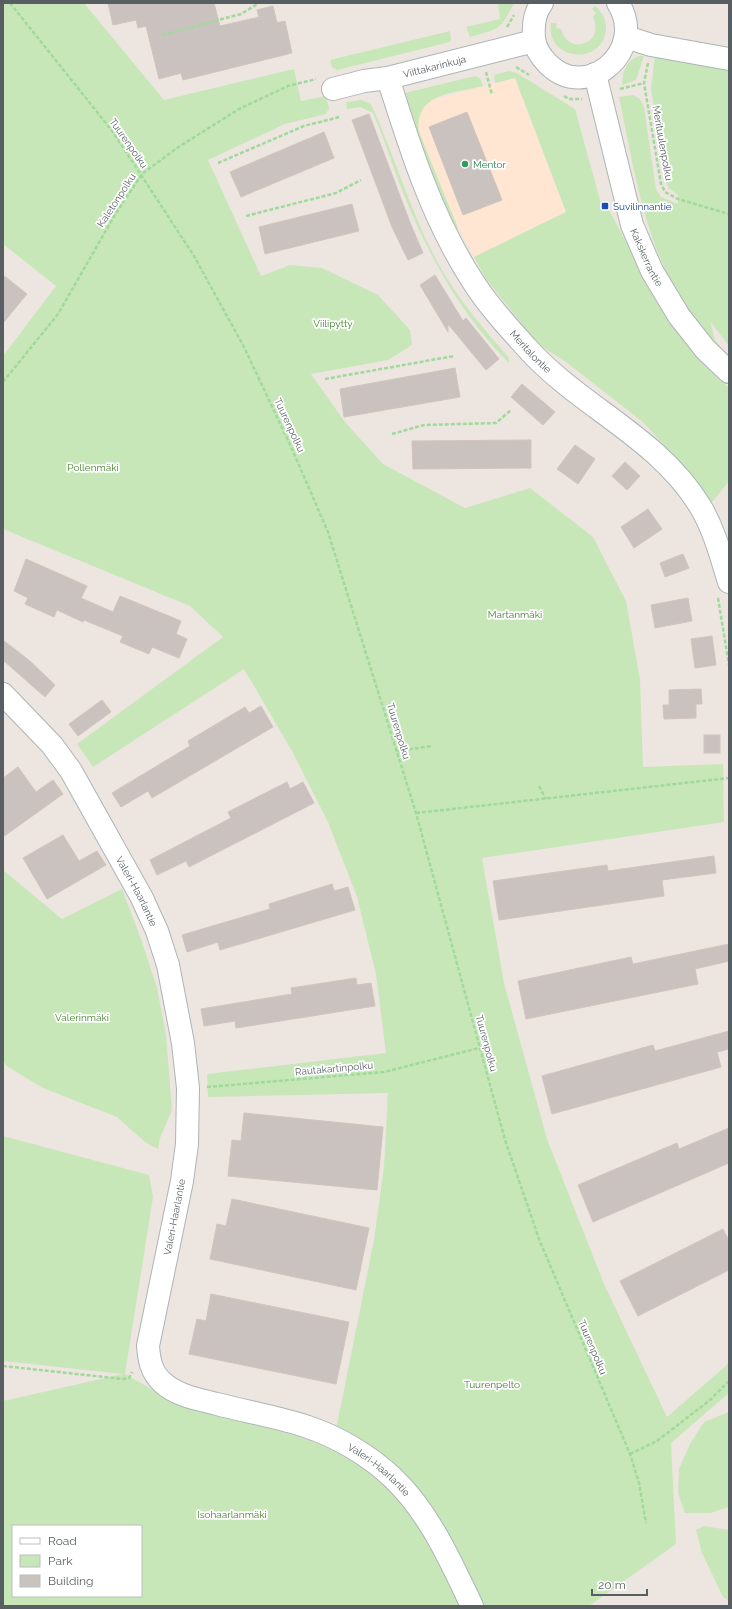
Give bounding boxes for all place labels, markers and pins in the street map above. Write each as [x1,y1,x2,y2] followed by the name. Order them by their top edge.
[460,159,470,169] marker: Mentor
[473,159,507,170] place label: Mentor
[600,201,610,211] marker: Suvilinnantie
[613,201,672,212] place label: Suvilinnantie

